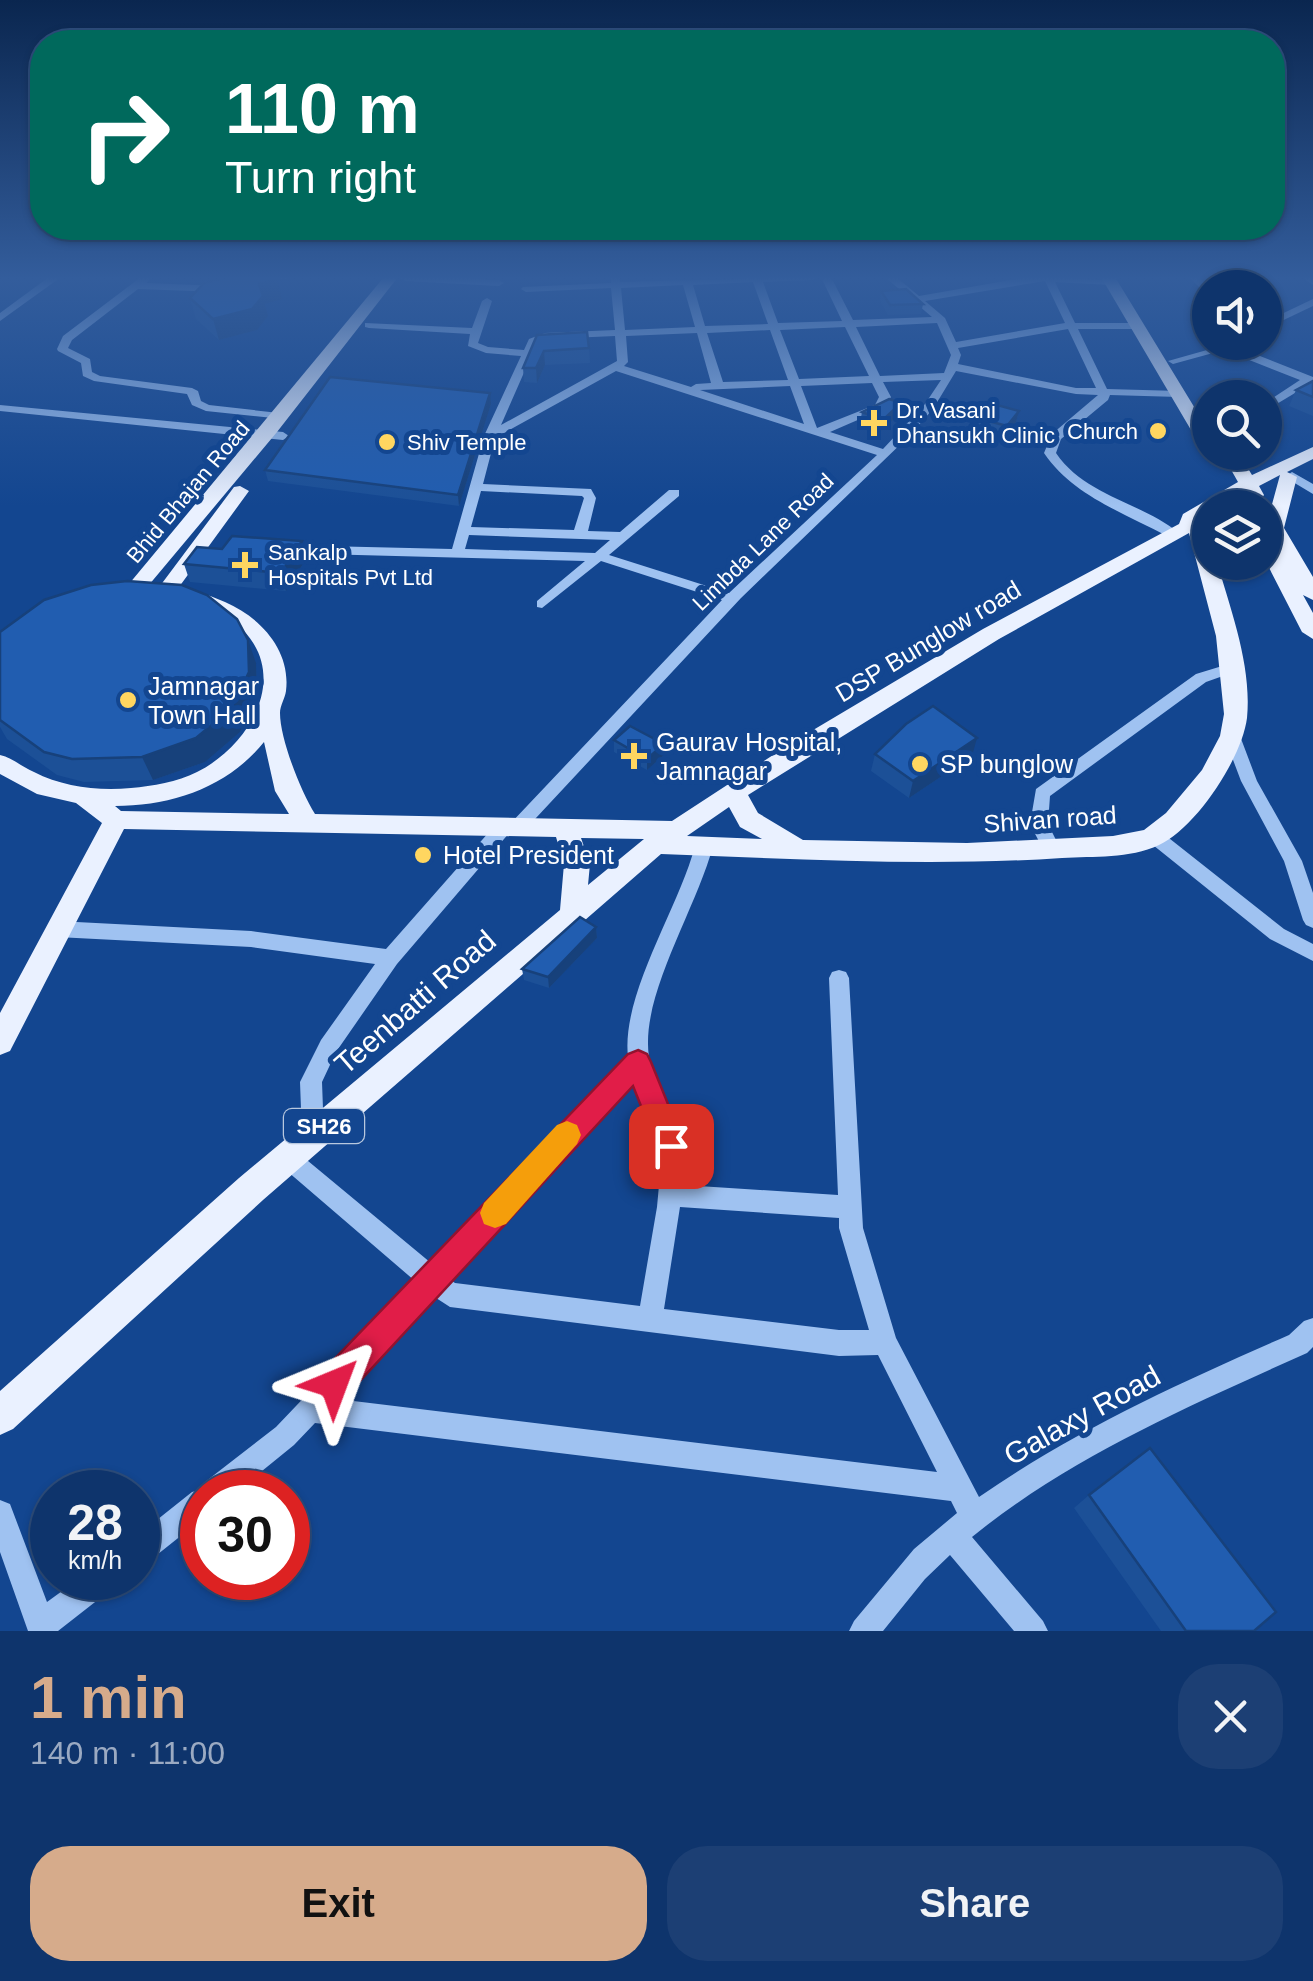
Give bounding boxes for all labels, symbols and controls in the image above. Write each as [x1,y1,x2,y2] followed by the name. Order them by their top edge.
[60,70,190,200] icon: right
[225,70,420,148] text: 110 m
[225,152,416,203] text: Turn right
[1192,270,1282,580] map controls
[1192,270,1282,360] button: sound
[1192,380,1282,470] button: search
[896,398,1055,448] place label: Dr. Vasani Dhansukh Clinic
[861,410,887,436] marker: Dr. Vasani Dhansukh Clinic
[121,416,255,568] street label: Bhid Bhajan Road
[1067,419,1138,444] place label: Church
[1147,420,1169,442] marker: Church
[407,430,526,455] place label: Shiv Temple
[376,431,398,453] marker: Shiv Temple
[687,468,839,616] street label: Limbda Lane Road
[1192,490,1282,580] button: layers
[268,540,433,590] place label: Sankalp Hospitals Pvt Ltd
[232,552,258,578] marker: Sankalp Hospitals Pvt Ltd
[830,575,1026,707] street label: DSP Bunglow road
[148,672,259,729] place label: Jamnagar Town Hall
[117,689,139,711] marker: Jamnagar Town Hall
[656,728,842,785] place label: Gaurav Hospital, Jamnagar
[621,743,647,769] marker: Gaurav Hospital, Jamnagar
[940,750,1074,778] place label: SP bunglow
[909,753,931,775] marker: SP bunglow
[982,800,1118,838] street label: Shivan road
[443,841,614,869] place label: Hotel President
[412,844,434,866] marker: Hotel President
[328,923,502,1081] street label: Teenbatti Road
[629,1104,714,1189] pin
[284,1109,364,1143] road number: SH26
[644,1119,699,1174] icon: arrive
[282,1332,386,1436] position arrow
[998,1359,1166,1471] street label: Galaxy Road
[180,1470,310,1600] speed limit sign: 30
[67,1495,123,1551] text: 28
[68,1546,122,1574] text: km/h
[30,1664,187,1731] text: 1 min
[1178,1664,1283,1769] button: close
[30,1735,225,1771] text: 140 m · 11:00
[30,1846,647,1961] button: Exit
[667,1846,1283,1961] button: Share

